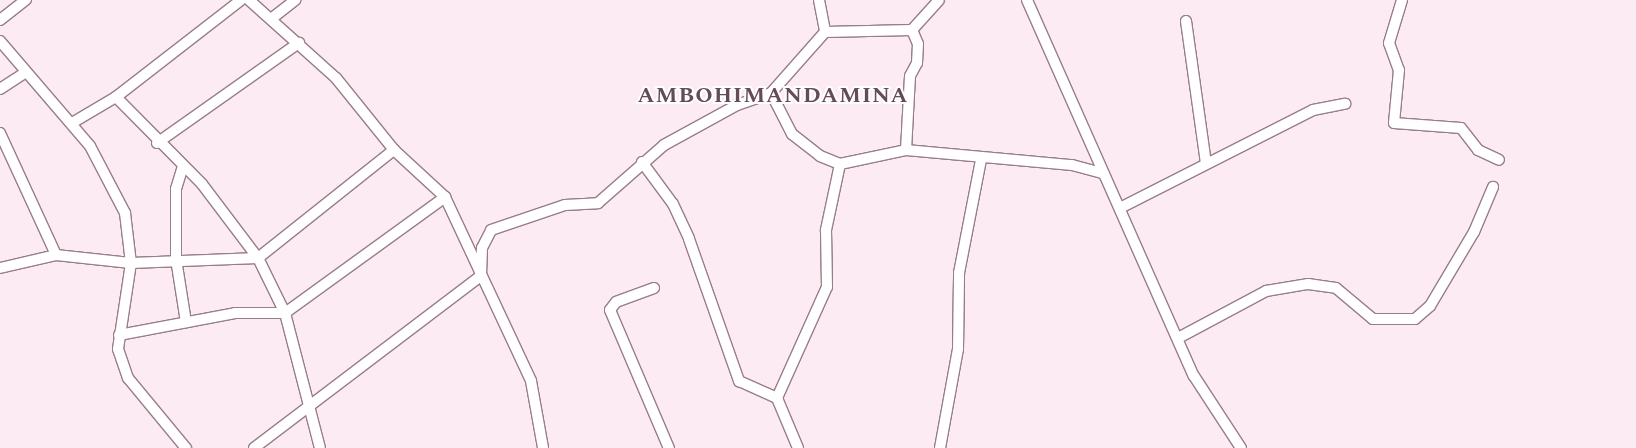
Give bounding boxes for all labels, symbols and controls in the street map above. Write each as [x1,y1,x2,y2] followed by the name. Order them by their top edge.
[636,83,910,109] district label: AMBOHIMANDAMINA

